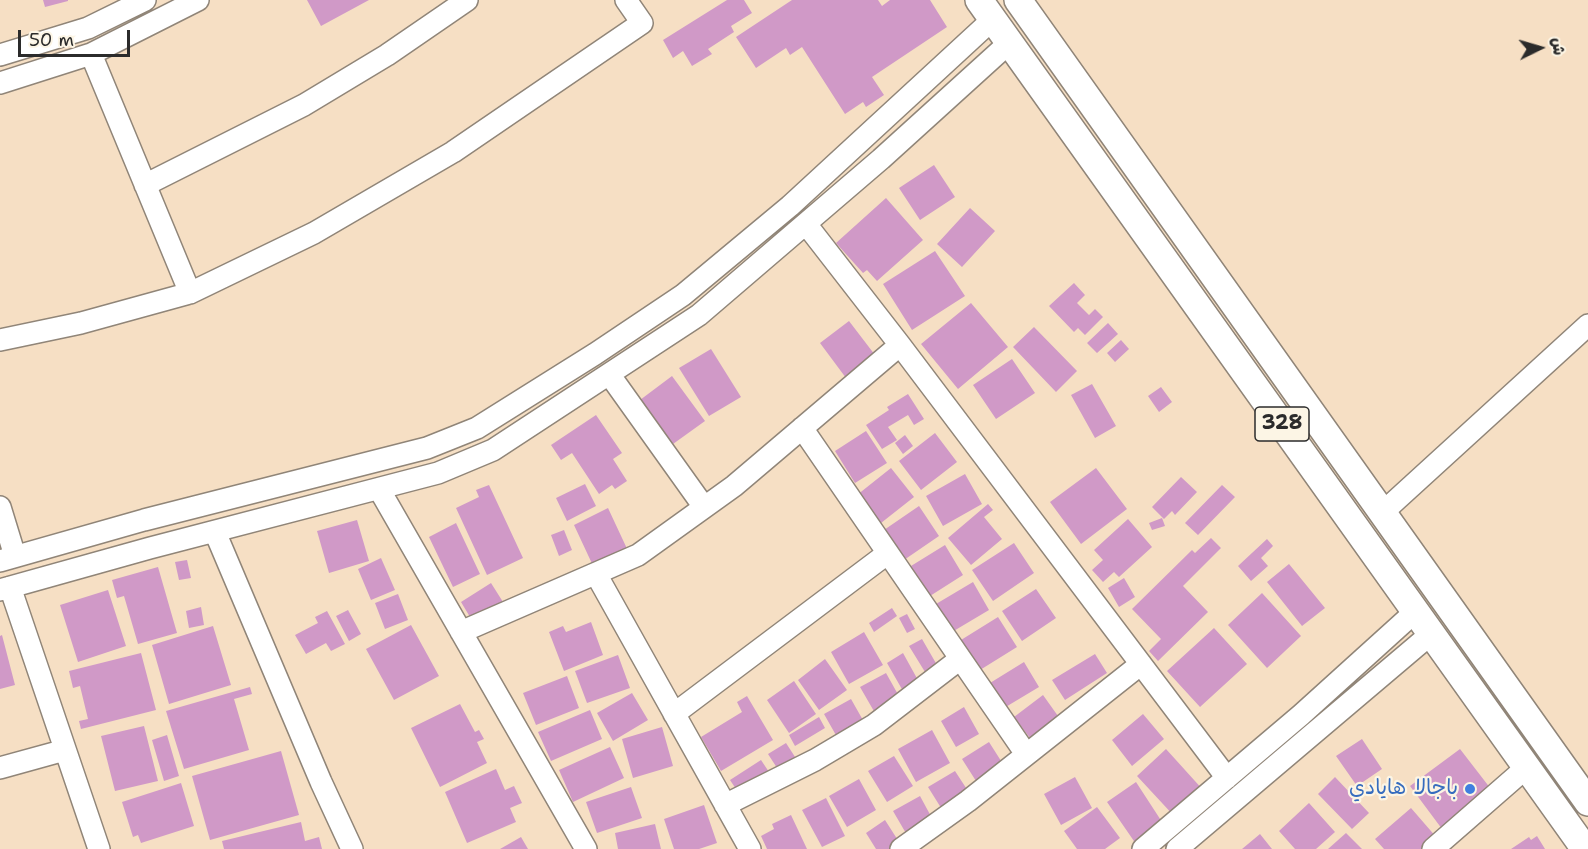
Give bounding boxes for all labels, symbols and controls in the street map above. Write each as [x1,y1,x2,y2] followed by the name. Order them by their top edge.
[21,18,134,56] scale bar
[1510,18,1570,78] north arrow
[29,28,74,52] text: 50 m
[1547,37,1570,56] text: ش
[1255,407,1309,441] road number: 328
[1349,776,1458,802] place label: باجالا هايادي
[1463,782,1477,796] marker: باجالا هايادي

